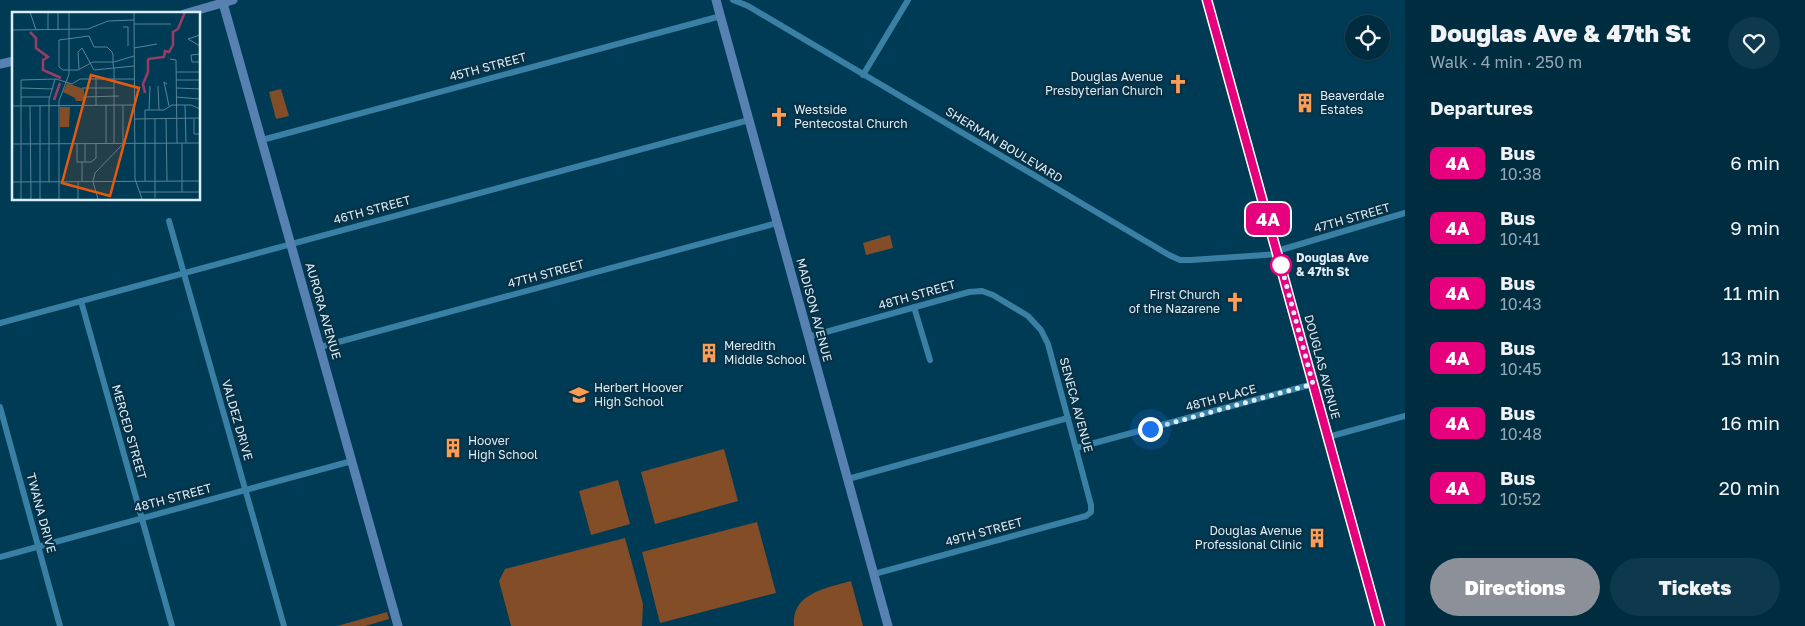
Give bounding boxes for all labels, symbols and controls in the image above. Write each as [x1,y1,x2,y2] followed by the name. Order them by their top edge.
[12,12,200,200] inset map
[1345,15,1390,60] map controls
[1345,15,1390,60] button: locate
[1728,17,1780,69] button: heart
[1430,18,1691,47] text: Douglas Ave & 47th St
[448,49,529,84] street label: 45TH STREET
[1430,52,1582,72] text: Walk · 4 min · 250 m
[1045,69,1163,98] place label: Douglas Avenue Presbyterian Church
[1167,73,1189,95] church icon: Douglas Avenue Presbyterian Church
[1320,88,1384,117] place label: Beaverdale Estates
[1294,92,1316,114] building icon: Beaverdale Estates
[1430,96,1533,119] text: Departures
[794,102,908,131] place label: Westside Pentecostal Church
[943,104,1066,186] street label: SHERMAN BOULEVARD
[768,106,790,128] church icon: Westside Pentecostal Church
[1500,141,1535,164] text: Bus
[1730,151,1780,174] text: 6 min
[1445,152,1470,174] text: 4A
[1500,164,1542,184] text: 10:38
[332,192,413,227] street label: 46TH STREET
[1312,199,1392,236] street label: 47TH STREET
[1246,203,1290,235] line badge: 4A
[1500,206,1535,229] text: Bus
[1256,208,1280,230] text: 4A
[1730,216,1780,239] text: 9 min
[1445,217,1470,239] text: 4A
[1500,229,1540,249] text: 10:41
[1296,250,1369,279] place label: Douglas Ave & 47th St
[1270,254,1292,276] marker: Douglas Ave & 47th St
[506,256,586,291] street label: 47TH STREET
[793,256,836,363] street label: MADISON AVENUE
[302,261,344,361] street label: AURORA AVENUE
[1500,271,1535,294] text: Bus
[877,276,958,313] street label: 48TH STREET
[1723,281,1780,304] text: 11 min
[1445,282,1470,304] text: 4A
[1129,287,1220,316] place label: First Church of the Nazarene
[1224,291,1246,313] church icon: First Church of the Nazarene
[1500,294,1542,314] text: 10:43
[1301,313,1344,421] street label: DOUGLAS AVENUE
[1500,336,1535,359] text: Bus
[724,338,806,367] place label: Meredith Middle School
[698,342,720,364] building icon: Meredith Middle School
[1721,346,1780,369] text: 13 min
[1445,347,1470,369] text: 4A
[1057,356,1096,454] street label: SENECA AVENUE
[1500,359,1542,379] text: 10:45
[219,378,256,462] street label: VALDEZ DRIVE
[594,380,684,409] place label: Herbert Hoover High School
[1184,381,1258,414] street label: 48TH PLACE
[109,383,150,482] street label: MERCED STREET
[568,384,590,406] school or university icon: Herbert Hoover High School
[1500,401,1535,424] text: Bus
[1721,411,1780,434] text: 16 min
[1445,412,1470,434] text: 4A
[1138,417,1163,442] your location
[1500,424,1542,444] text: 10:48
[468,433,538,462] place label: Hoover High School
[442,437,464,459] building icon: Hoover High School
[1500,466,1535,489] text: Bus
[24,471,59,555] street label: TWANA DRIVE
[1719,476,1780,499] text: 20 min
[1445,477,1470,499] text: 4A
[133,480,214,515] street label: 48TH STREET
[1500,489,1541,509] text: 10:52
[944,514,1025,549] street label: 49TH STREET
[1195,523,1302,552] place label: Douglas Avenue Professional Clinic
[1306,527,1328,549] building icon: Douglas Avenue Professional Clinic
[1430,558,1600,616] button: Directions
[1610,558,1780,616] button: Tickets

